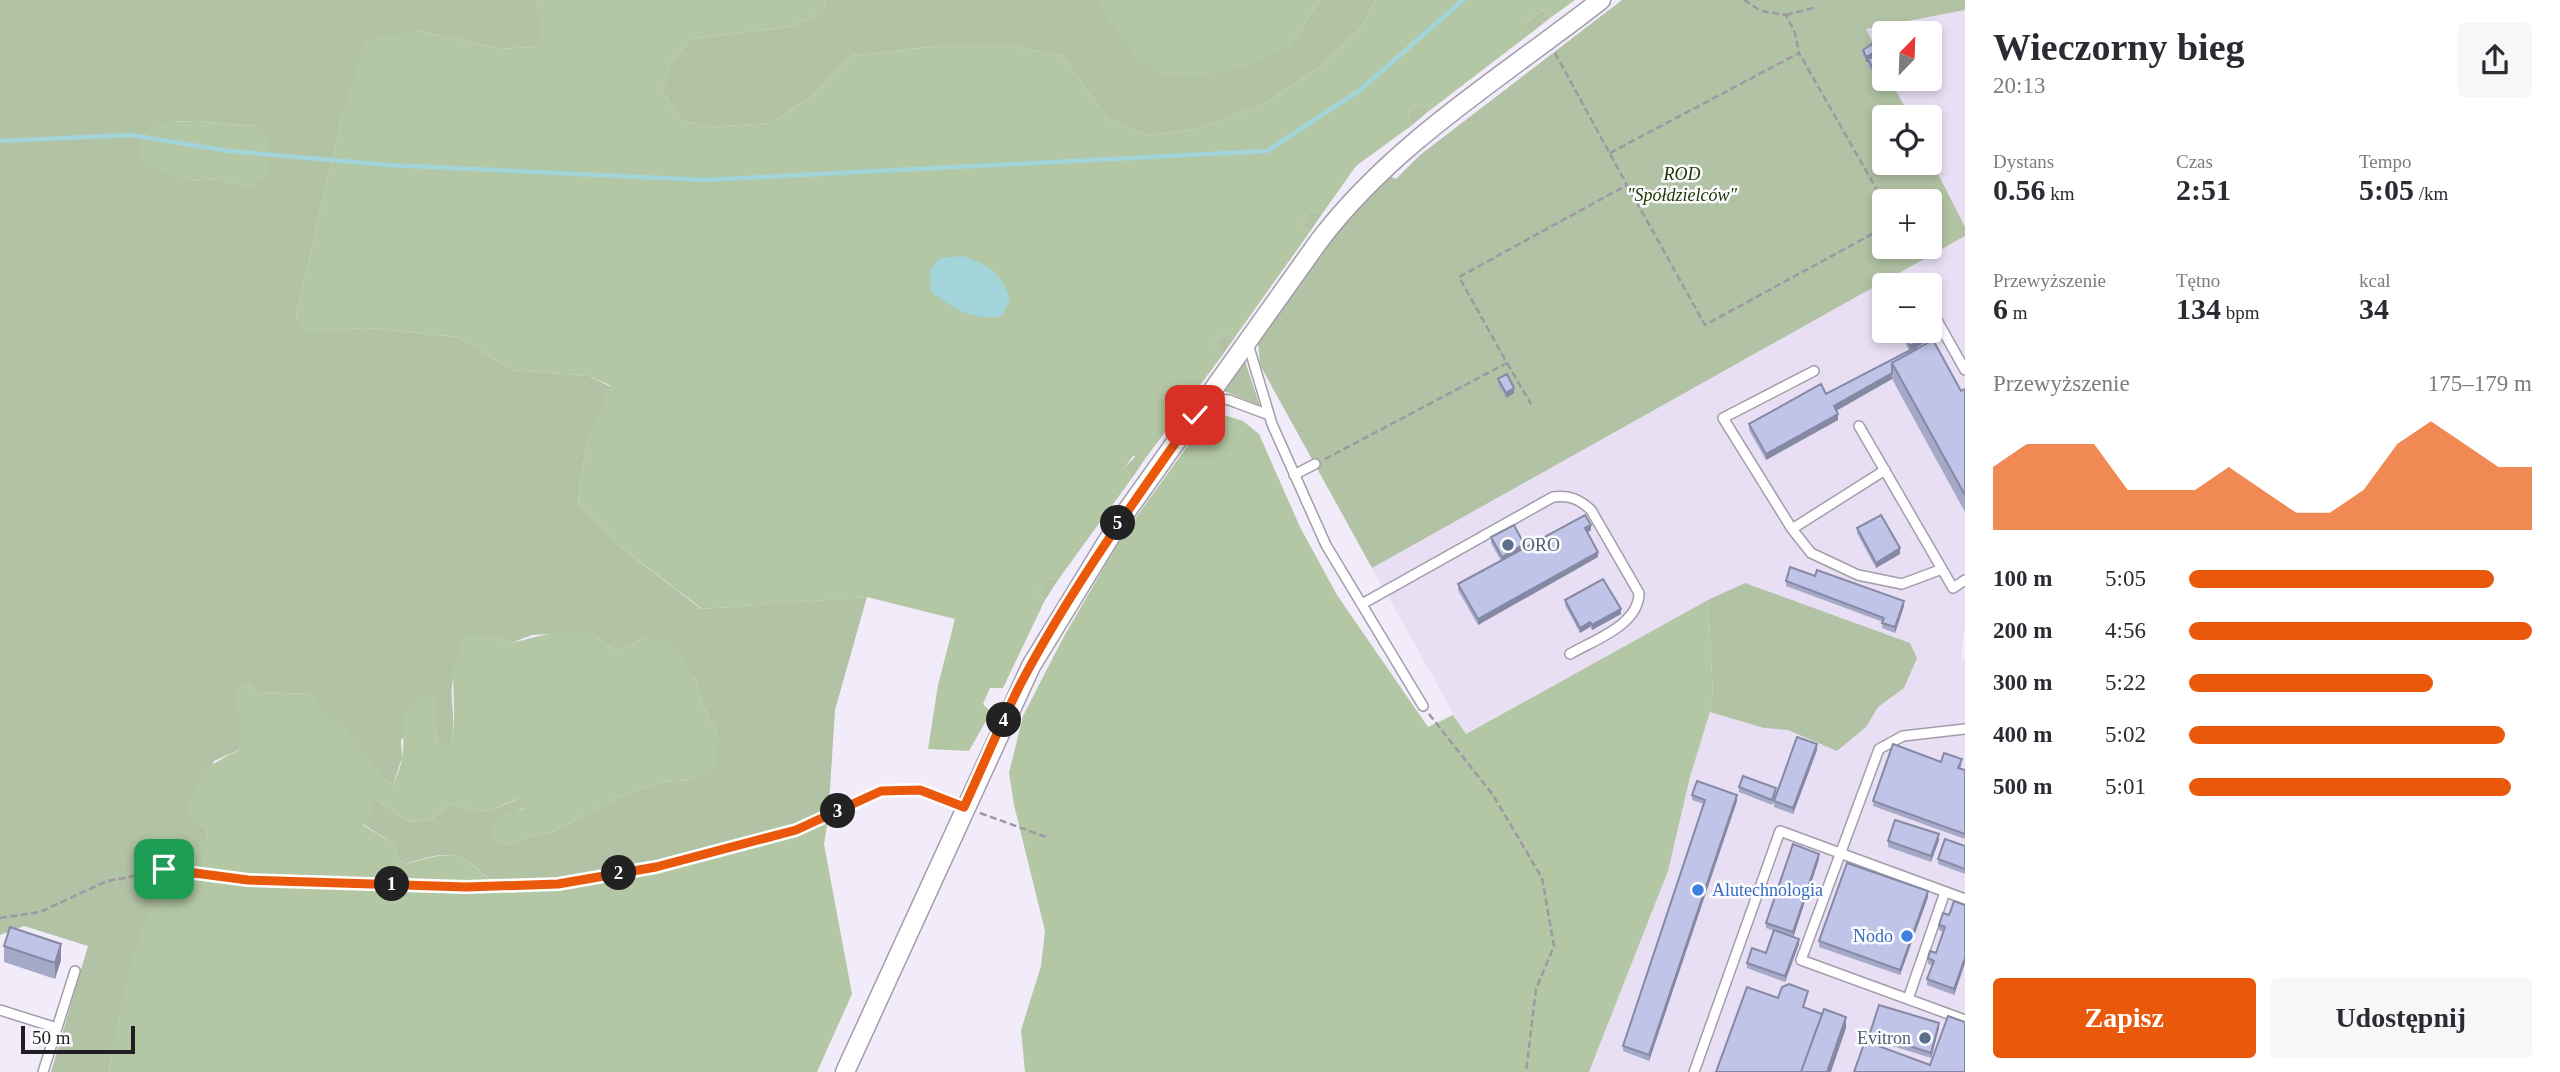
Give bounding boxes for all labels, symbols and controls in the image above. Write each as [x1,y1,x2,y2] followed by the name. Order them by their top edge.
[1872,21,1942,91] north arrow
[1872,21,1942,343] map controls
[2458,23,2532,97] button: share
[1993,26,2245,68] text: Wieczorny bieg
[1993,73,2045,98] text: 20:13
[1872,105,1942,175] button: locate
[1993,151,2054,172] text: Dystans
[2176,151,2213,172] text: Czas
[2359,151,2412,172] text: Tempo
[1627,164,1737,205] park label: ROD "Spółdzielców"
[1993,173,2046,206] text: 0.56
[2176,173,2231,206] text: 2:51
[2359,173,2414,206] text: 5:05
[2046,183,2075,204] text: km
[2414,183,2448,204] text: /km
[1872,189,1942,259] button: +
[1993,270,2106,291] text: Przewyższenie
[2176,270,2220,291] text: Tętno
[2359,270,2391,291] text: kcal
[1872,273,1942,343] button: −
[1993,292,2008,325] text: 6
[2176,292,2221,325] text: 134
[2359,292,2389,325] text: 34
[2008,302,2028,323] text: m
[2221,302,2260,323] text: bpm
[1993,371,2130,396] text: Przewyższenie
[2428,371,2532,396] text: 175–179 m
[1165,385,1225,445] pin
[1176,396,1214,434] icon: check
[1100,505,1136,540] pin: 5
[1113,512,1122,533] text: 5
[1522,535,1560,555] place label: ORO
[1500,537,1516,553] marker: ORO
[1993,566,2052,591] text: 100 m
[2105,566,2146,591] text: 5:05
[1993,618,2052,643] text: 200 m
[2105,618,2146,643] text: 4:56
[1993,670,2052,695] text: 300 m
[2105,670,2146,695] text: 5:22
[986,702,1021,738] pin: 4
[999,709,1008,730] text: 4
[1993,722,2052,747] text: 400 m
[2105,722,2146,747] text: 5:02
[1993,774,2052,799] text: 500 m
[2105,774,2146,799] text: 5:01
[820,794,856,828] pin: 3
[833,800,842,821] text: 3
[134,839,194,899] pin
[145,850,183,888] icon: arrive
[602,856,636,890] pin: 2
[614,862,623,883] text: 2
[374,866,410,902] pin: 1
[387,873,396,894] text: 1
[1712,880,1823,900] place label: Alutechnologia
[1690,882,1706,898] marker: Alutechnologia
[1853,926,1893,946] place label: Nodo
[1899,928,1915,944] marker: Nodo
[1993,978,2256,1058] button: Zapisz
[2270,978,2532,1058] button: Udostępnij
[21,1023,135,1055] scale bar
[32,1027,71,1048] text: 50 m
[1857,1028,1911,1048] place label: Evitron
[1917,1030,1933,1046] marker: Evitron

